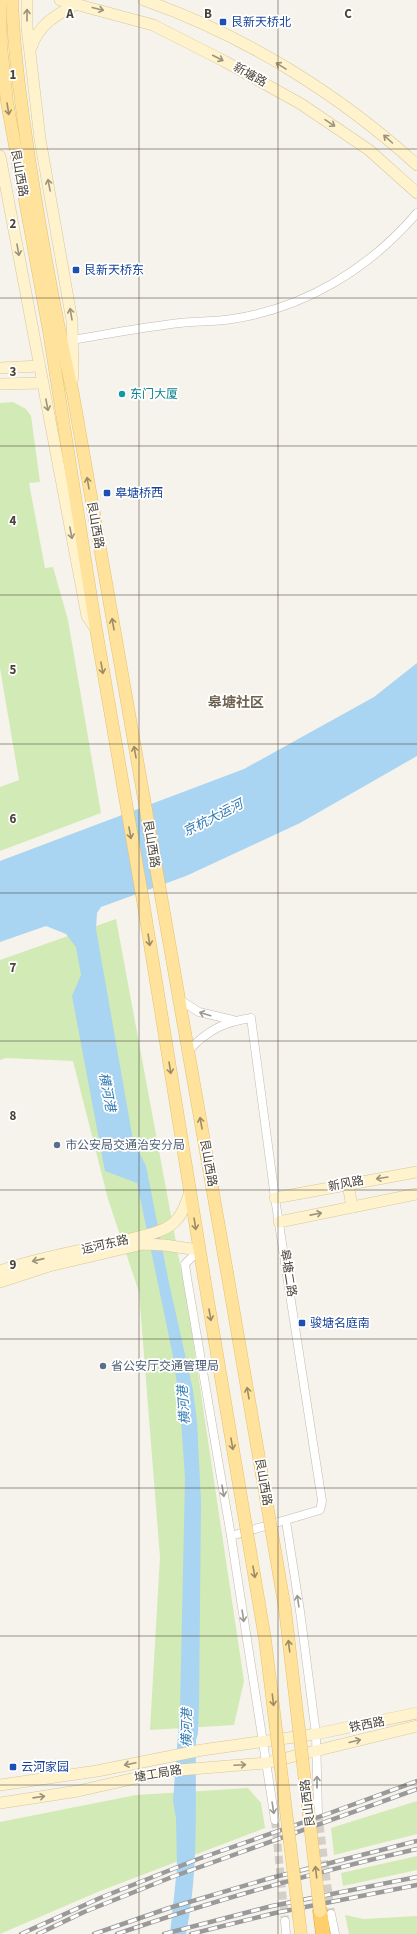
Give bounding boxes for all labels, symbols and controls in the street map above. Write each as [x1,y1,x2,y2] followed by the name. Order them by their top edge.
[65,5,74,23] text: A
[204,5,212,23] text: B
[344,5,352,23] text: C
[91,6,104,13] one-way arrow
[23,9,31,22] one-way arrow
[231,14,291,31] place label: 艮新天桥北
[218,17,228,27] marker: 艮新天桥北
[211,54,223,62] one-way arrow
[230,59,270,91] street label: 新塘路
[275,61,287,69] one-way arrow
[10,66,17,84] text: 1
[4,102,12,115] one-way arrow
[324,119,335,127] one-way arrow
[383,134,393,143] one-way arrow
[6,148,32,198] street label: 艮山西路
[44,179,52,192] one-way arrow
[10,215,17,233] text: 2
[14,243,22,256] one-way arrow
[84,262,144,279] place label: 艮新天桥东
[71,265,81,275] marker: 艮新天桥东
[67,307,75,320] one-way arrow
[10,363,17,381] text: 3
[130,386,178,403] place label: 东门大厦
[117,389,127,399] marker: 东门大厦
[43,398,51,411] one-way arrow
[84,477,92,490] one-way arrow
[115,485,163,502] place label: 皋塘桥西
[102,488,112,498] marker: 皋塘桥西
[82,500,108,550] street label: 艮山西路
[10,512,17,530] text: 4
[68,526,76,539] one-way arrow
[109,618,117,631] one-way arrow
[10,661,17,679] text: 5
[98,661,106,674] one-way arrow
[208,693,264,713] district label: 皋塘社区
[131,746,139,759] one-way arrow
[180,794,249,841] water label: 京杭大运河
[10,810,17,828] text: 6
[139,819,163,869] street label: 艮山西路
[127,826,135,839] one-way arrow
[145,933,153,946] one-way arrow
[10,959,17,977] text: 7
[199,1010,212,1017] one-way arrow
[166,1061,174,1074] one-way arrow
[94,1071,120,1115] water label: 横河港
[10,1107,17,1125] text: 8
[197,1117,205,1130] one-way arrow
[65,1137,185,1154] place label: 市公安局交通治安分局
[195,1138,221,1188] street label: 艮山西路
[52,1140,62,1150] marker: 市公安局交通治安分局
[327,1172,365,1196] street label: 新风路
[376,1174,389,1182] one-way arrow
[309,1210,322,1218] one-way arrow
[191,1217,199,1230] one-way arrow
[80,1231,130,1259] street label: 运河东路
[276,1248,300,1298] street label: 皋塘二路
[10,1256,17,1274] text: 9
[32,1256,45,1264] one-way arrow
[206,1309,214,1322] one-way arrow
[310,1315,370,1332] place label: 骏塘名庭南
[297,1318,307,1328] marker: 骏塘名庭南
[111,1358,219,1375] place label: 省公安厅交通管理局
[98,1361,108,1371] marker: 省公安厅交通管理局
[174,1383,194,1425] water label: 横河港
[243,1387,251,1400] one-way arrow
[228,1437,236,1450] one-way arrow
[250,1457,276,1507] street label: 艮山西路
[219,1484,227,1497] one-way arrow
[250,1565,258,1578] one-way arrow
[294,1595,302,1608] one-way arrow
[239,1609,247,1622] one-way arrow
[285,1640,293,1653] one-way arrow
[269,1693,276,1706] one-way arrow
[178,1706,196,1748] water label: 横河港
[348,1713,386,1737] street label: 铁西路
[348,1737,361,1745] one-way arrow
[21,1759,69,1776] place label: 云河家园
[124,1760,137,1768] one-way arrow
[133,1761,183,1787] street label: 塘工局路
[233,1761,246,1768] one-way arrow
[8,1762,18,1772] marker: 云河家园
[314,1776,321,1789] one-way arrow
[297,1778,319,1828] street label: 艮山西路
[32,1793,45,1801] one-way arrow
[269,1801,277,1814] one-way arrow
[312,1866,320,1879] one-way arrow

